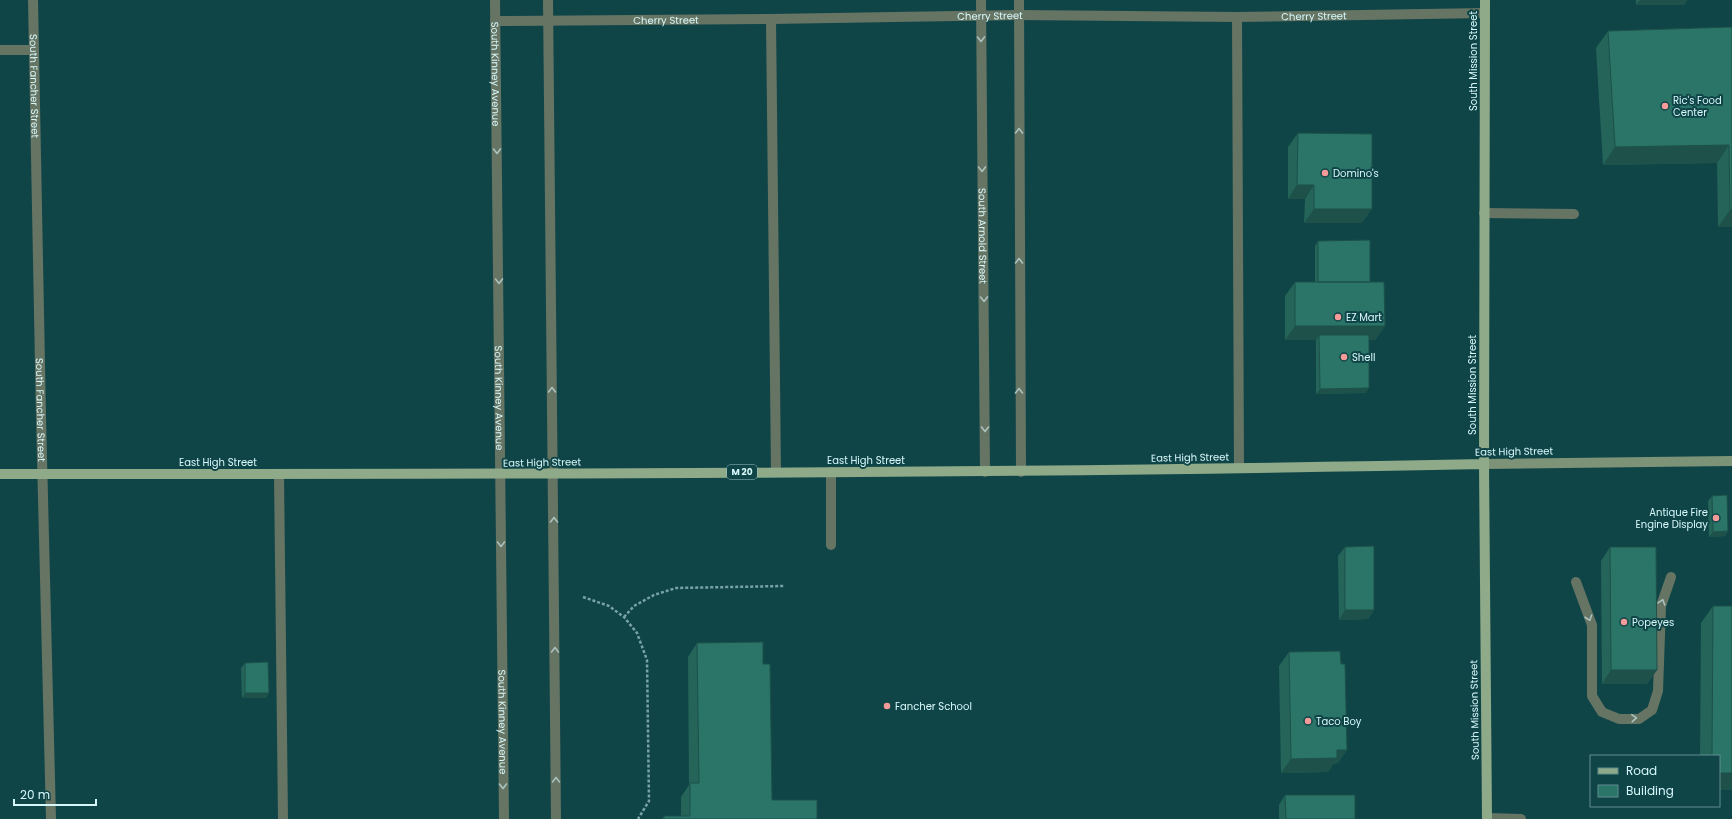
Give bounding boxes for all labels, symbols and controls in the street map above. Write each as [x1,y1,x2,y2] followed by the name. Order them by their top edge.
[957,8,1023,24] street label: Cherry Street
[1281,8,1347,24] street label: Cherry Street
[1466,11,1481,111] street label: South Mission Street
[633,13,699,28] street label: Cherry Street
[487,22,503,126] street label: South Kinney Avenue
[26,34,43,138] street label: South Fancher Street
[977,36,985,42] one-way arrow
[1673,93,1722,120] place label: Ric's Food Center
[1660,101,1670,111] marker: Ric's Food Center
[1015,128,1023,134] one-way arrow
[493,148,501,154] one-way arrow
[978,166,986,172] one-way arrow
[1333,166,1379,181] place label: Domino's
[1320,168,1330,178] marker: Domino's
[975,188,990,284] street label: South Arnold Street
[1015,258,1023,264] one-way arrow
[495,278,503,284] one-way arrow
[979,296,988,302] one-way arrow
[1346,310,1382,325] place label: EZ Mart
[1333,312,1343,322] marker: EZ Mart
[1465,335,1480,435] street label: South Mission Street
[491,346,507,450] street label: South Kinney Avenue
[1352,350,1375,365] place label: Shell
[1339,352,1349,362] marker: Shell
[32,358,49,462] street label: South Fancher Street
[548,387,557,393] one-way arrow
[1015,388,1023,394] one-way arrow
[981,426,989,432] one-way arrow
[1475,443,1553,460] street label: East High Street
[1151,449,1229,466] street label: East High Street
[827,453,905,468] street label: East High Street
[503,454,581,471] street label: East High Street
[179,455,257,470] street label: East High Street
[727,465,757,479] road number: M 20
[1636,505,1708,532] place label: Antique Fire Engine Display
[1711,513,1721,523] marker: Antique Fire Engine Display
[550,517,558,523] one-way arrow
[497,541,505,547] one-way arrow
[1657,599,1666,606] one-way arrow
[1585,615,1593,622] one-way arrow
[1632,615,1674,630] place label: Popeyes
[1619,617,1629,627] marker: Popeyes
[551,647,559,653] one-way arrow
[1466,659,1483,760] street label: South Mission Street
[494,669,511,774] street label: South Kinney Avenue
[895,699,972,714] place label: Fancher School
[882,701,892,711] marker: Fancher School
[1316,714,1362,729] place label: Taco Boy
[1631,714,1637,723] one-way arrow
[1303,716,1313,726] marker: Taco Boy
[1590,755,1720,807] legend
[1626,762,1657,779] text: Road
[552,777,560,783] one-way arrow
[14,781,96,807] scale bar
[1626,782,1674,799] text: Building
[499,783,507,789] one-way arrow
[20,786,50,803] text: 20 m

